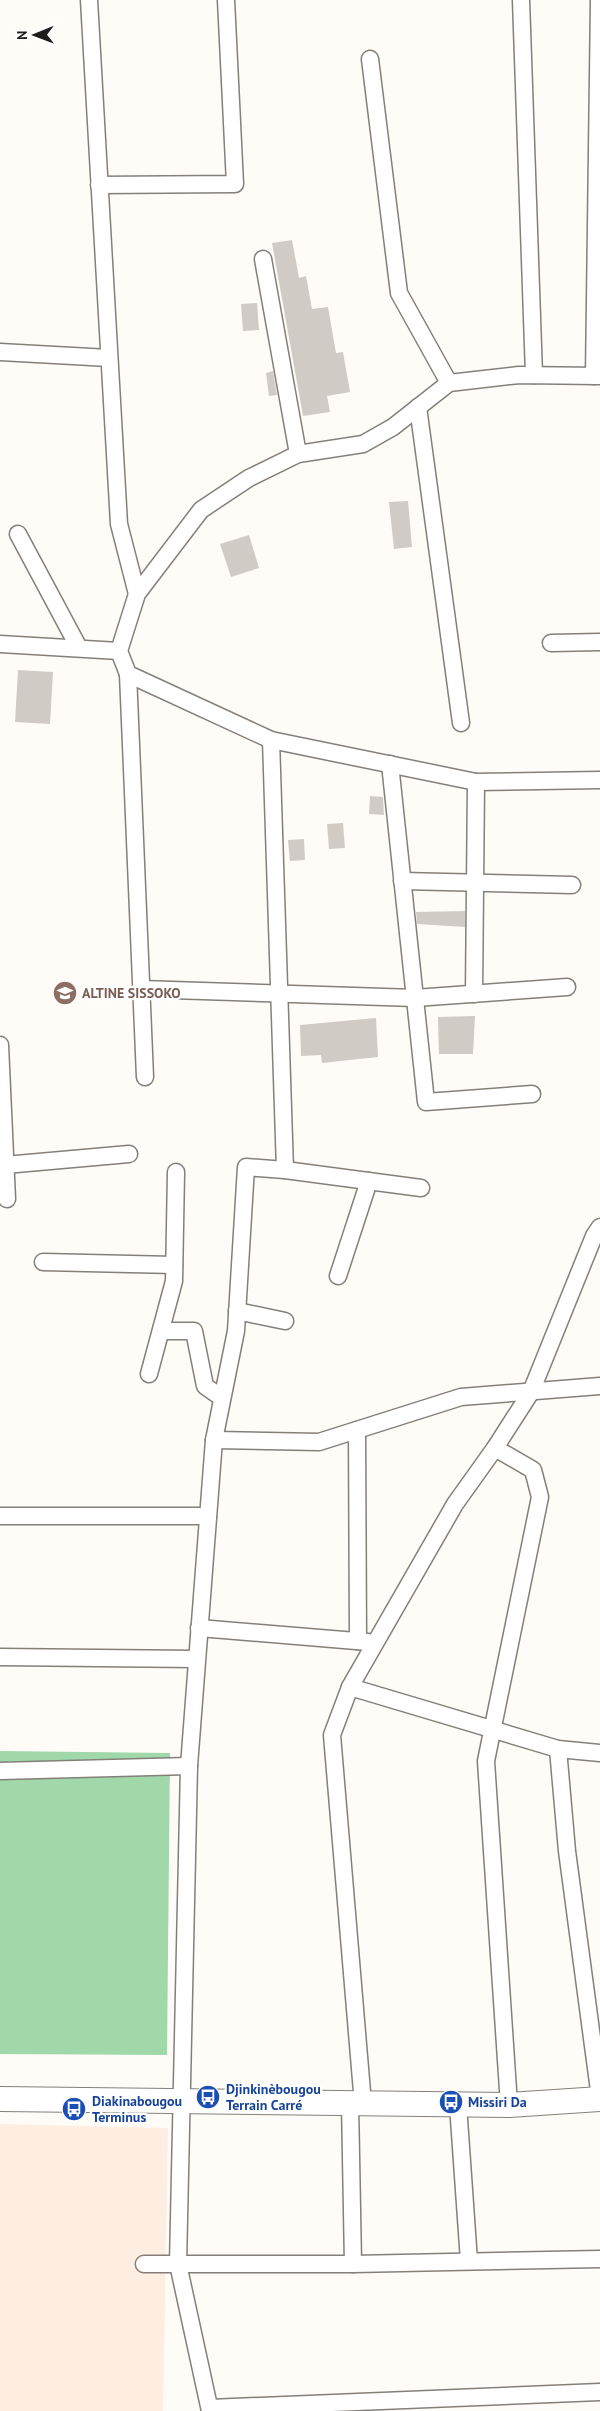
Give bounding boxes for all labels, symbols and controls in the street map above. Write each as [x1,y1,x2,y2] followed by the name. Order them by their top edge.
[10,10,60,60] north arrow
[13,30,31,40] text: N
[52,980,78,1006] school or university icon: ALTINE SISSOKO
[82,984,181,1002] place label: ALTINE SISSOKO
[226,2080,321,2114] place label: Djinkinèbougou Terrain Carré
[195,2084,221,2110] bus stop icon: Djinkinèbougou Terrain Carré
[438,2089,464,2115] bus stop icon: Missiri Da
[92,2092,182,2126] place label: Diakinabougou Terminus
[468,2093,527,2111] place label: Missiri Da
[61,2096,87,2122] bus stop icon: Diakinabougou Terminus

